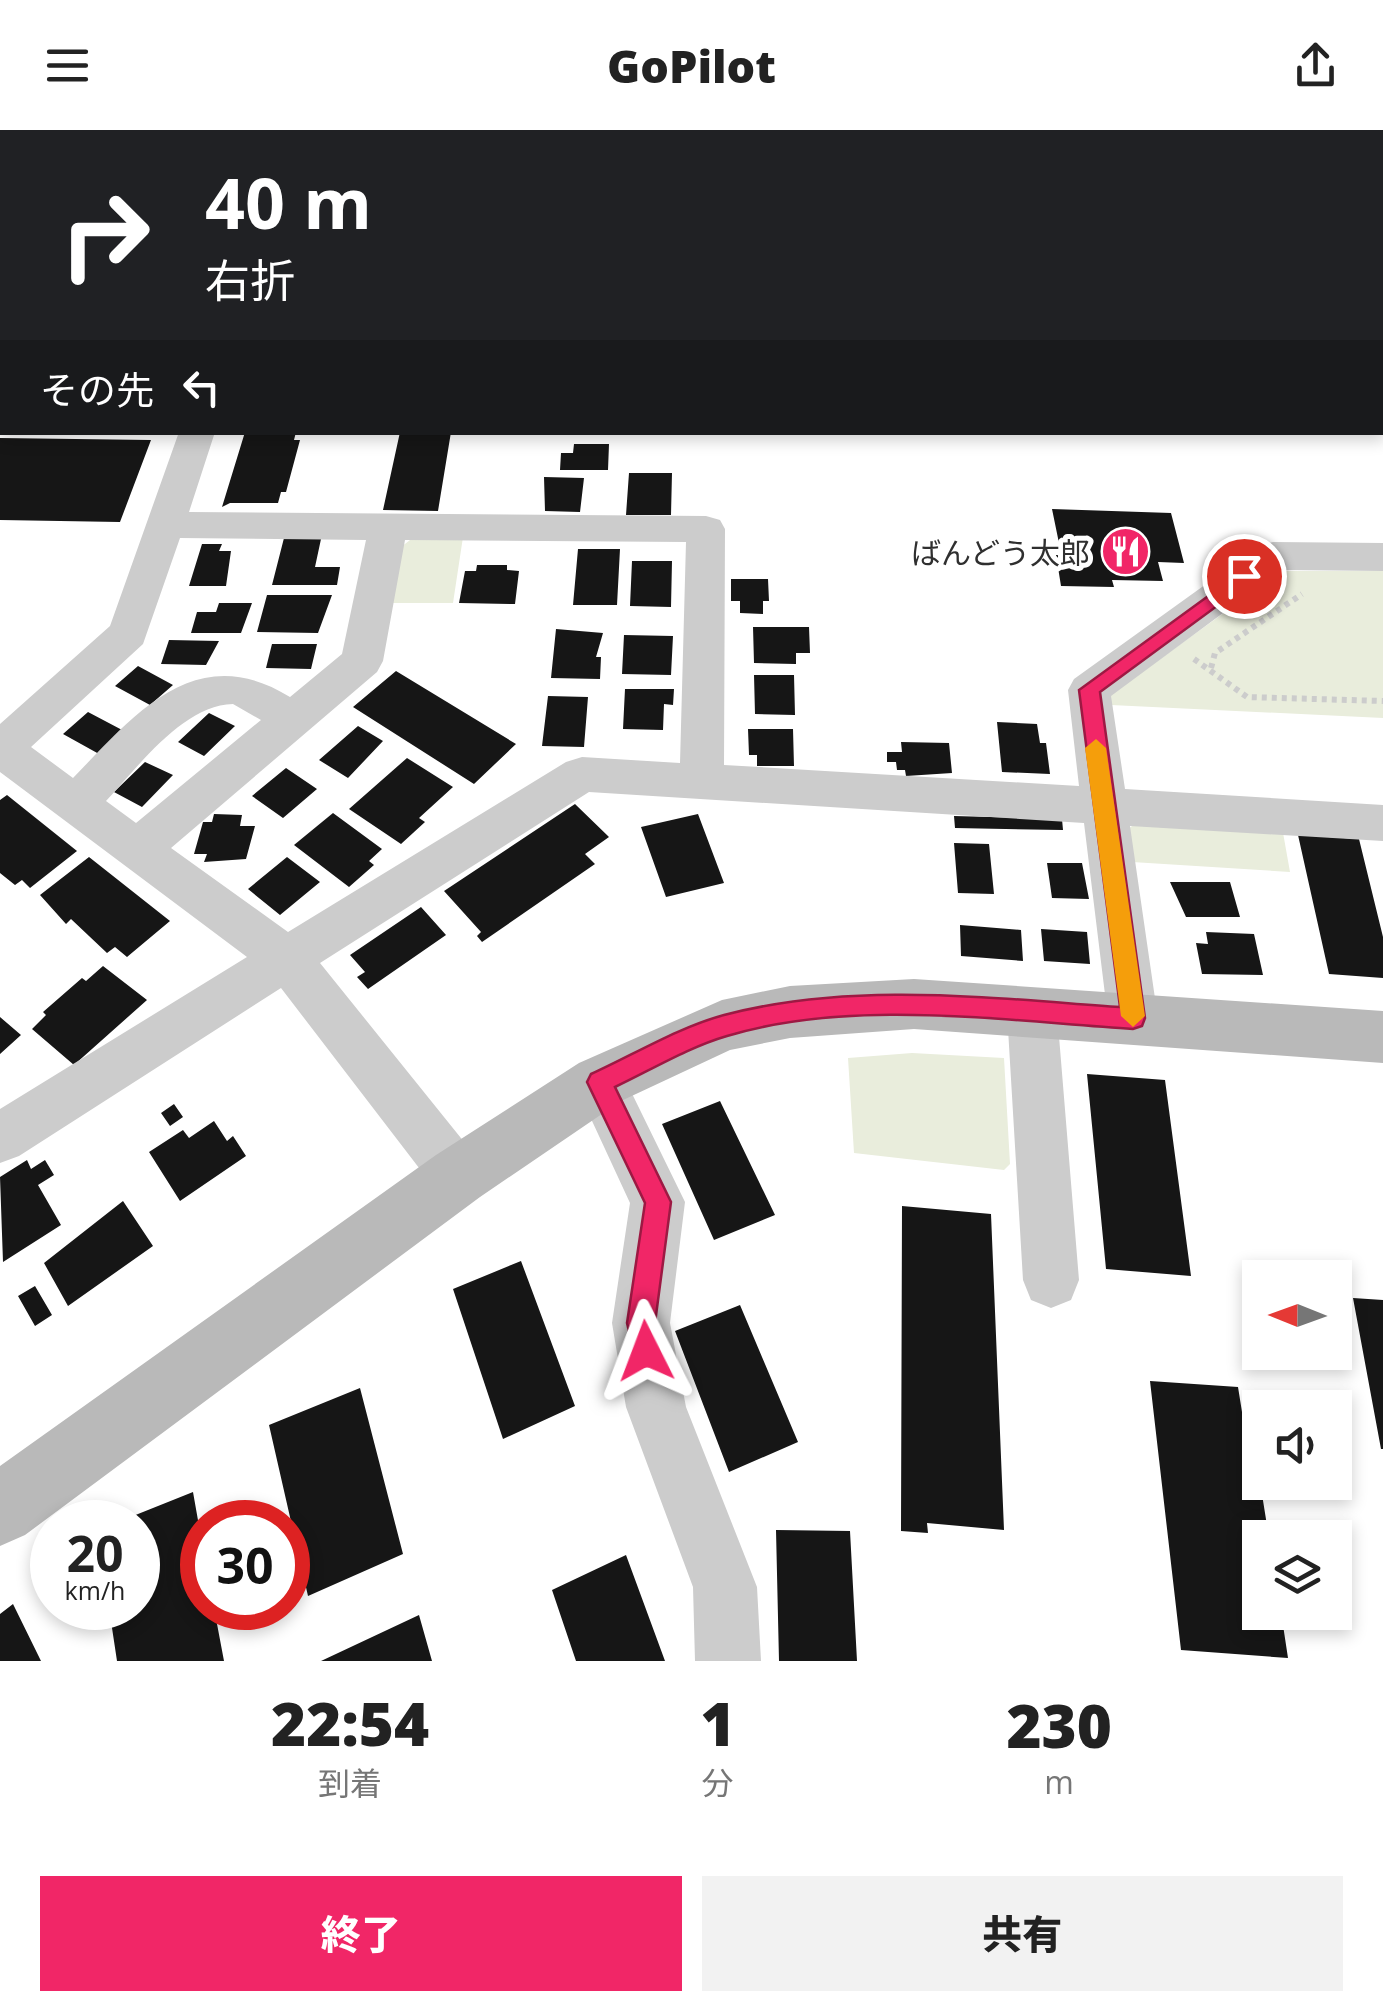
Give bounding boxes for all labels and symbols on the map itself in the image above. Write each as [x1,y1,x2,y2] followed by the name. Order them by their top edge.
[1099,526,1151,578] restaurant icon: ばんどう太郎
[911,532,1090,573] place label: ばんどう太郎
[1202,534,1287,619] pin
[1242,1260,1352,1370] north arrow
[594,1299,698,1403] position arrow
[180,1500,310,1630] speed limit sign: 30

